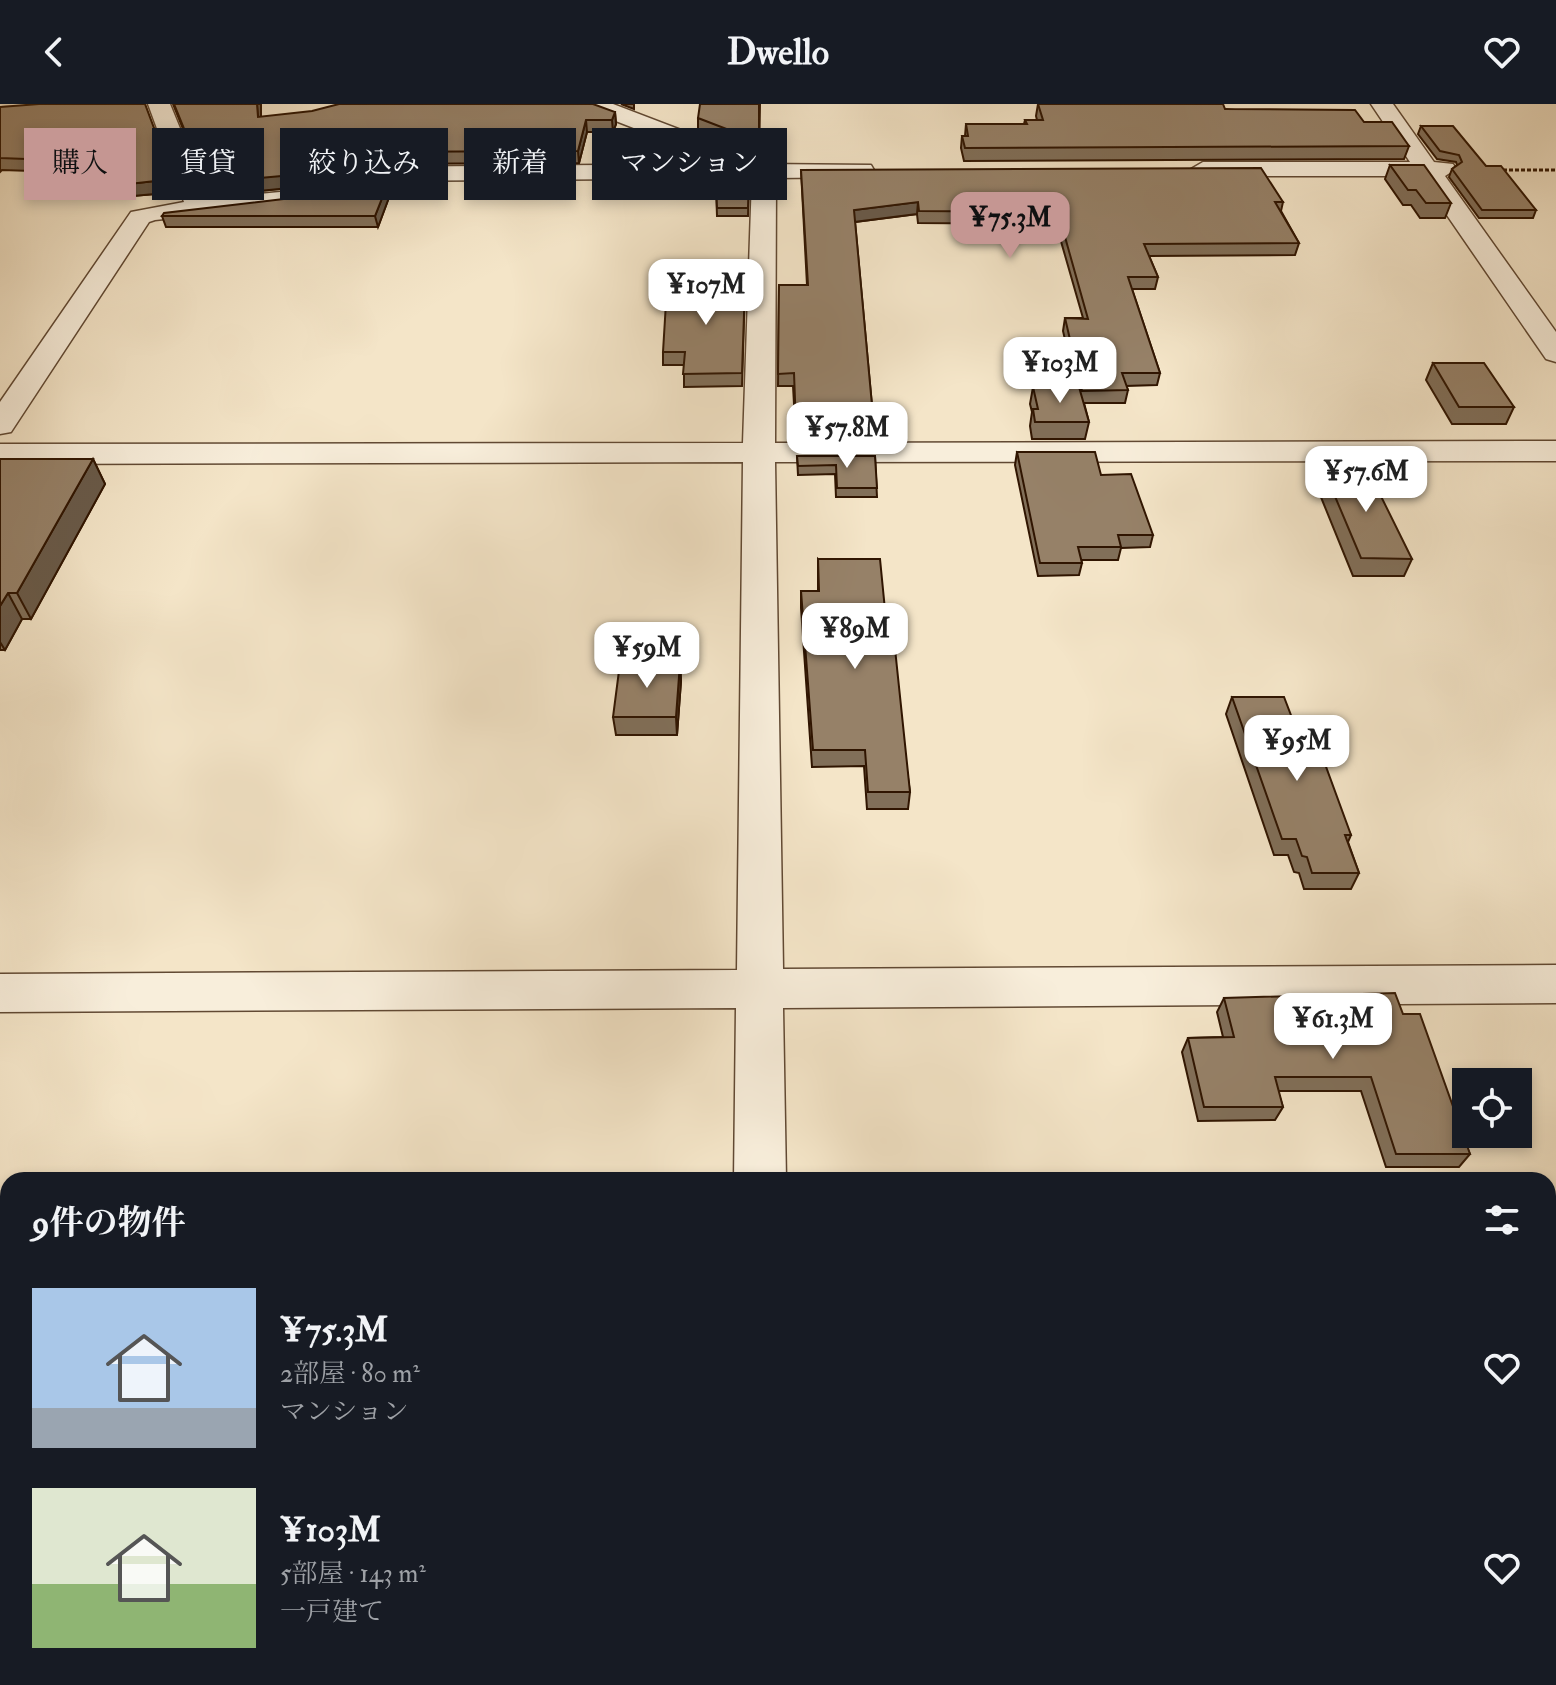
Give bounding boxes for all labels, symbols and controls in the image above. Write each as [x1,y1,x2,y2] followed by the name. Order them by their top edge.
[32,30,76,74] icon: back
[727,30,829,75] text: Dwello
[1480,30,1524,74] icon: heart
[24,128,136,200] chip: 購入
[152,128,264,200] chip: 賃貸
[280,128,448,200] chip: 絞り込み
[464,128,576,200] chip: 新着
[592,128,787,200] chip: マンション
[945,192,1075,260] pin: ¥75.3M
[969,202,1051,234] text: ¥75.3M
[650,259,762,327] pin: ¥107M
[666,269,746,301] text: ¥107M
[1004,337,1116,405] pin: ¥103M
[1021,347,1099,379] text: ¥103M
[782,402,912,470] pin: ¥57.8M
[805,412,889,444] text: ¥57.8M
[1301,446,1431,514] pin: ¥57.6M
[1323,456,1409,488] text: ¥57.6M
[808,603,902,671] pin: ¥89M
[820,613,890,645] text: ¥89M
[600,622,694,690] pin: ¥59M
[612,632,682,664] text: ¥59M
[1250,715,1344,783] pin: ¥95M
[1262,725,1332,757] text: ¥95M
[1268,993,1398,1061] pin: ¥61.3M
[1292,1003,1374,1035] text: ¥61.3M
[1452,1068,1532,1148] map controls
[1452,1068,1532,1148] button: locate
[1480,1198,1524,1242] icon: filters
[32,1202,185,1245] text: 9件の物件
[280,1309,388,1352] text: ¥75.3M
[96,1320,192,1416] icon: home
[1480,1346,1524,1390] icon: heart
[280,1358,420,1390] text: 2部屋 · 80 m²
[280,1396,409,1428] text: マンション
[280,1509,381,1552] text: ¥103M
[96,1520,192,1616] icon: home
[1480,1546,1524,1590] icon: heart
[280,1558,426,1590] text: 5部屋 · 143 m²
[280,1596,384,1628] text: 一戸建て

